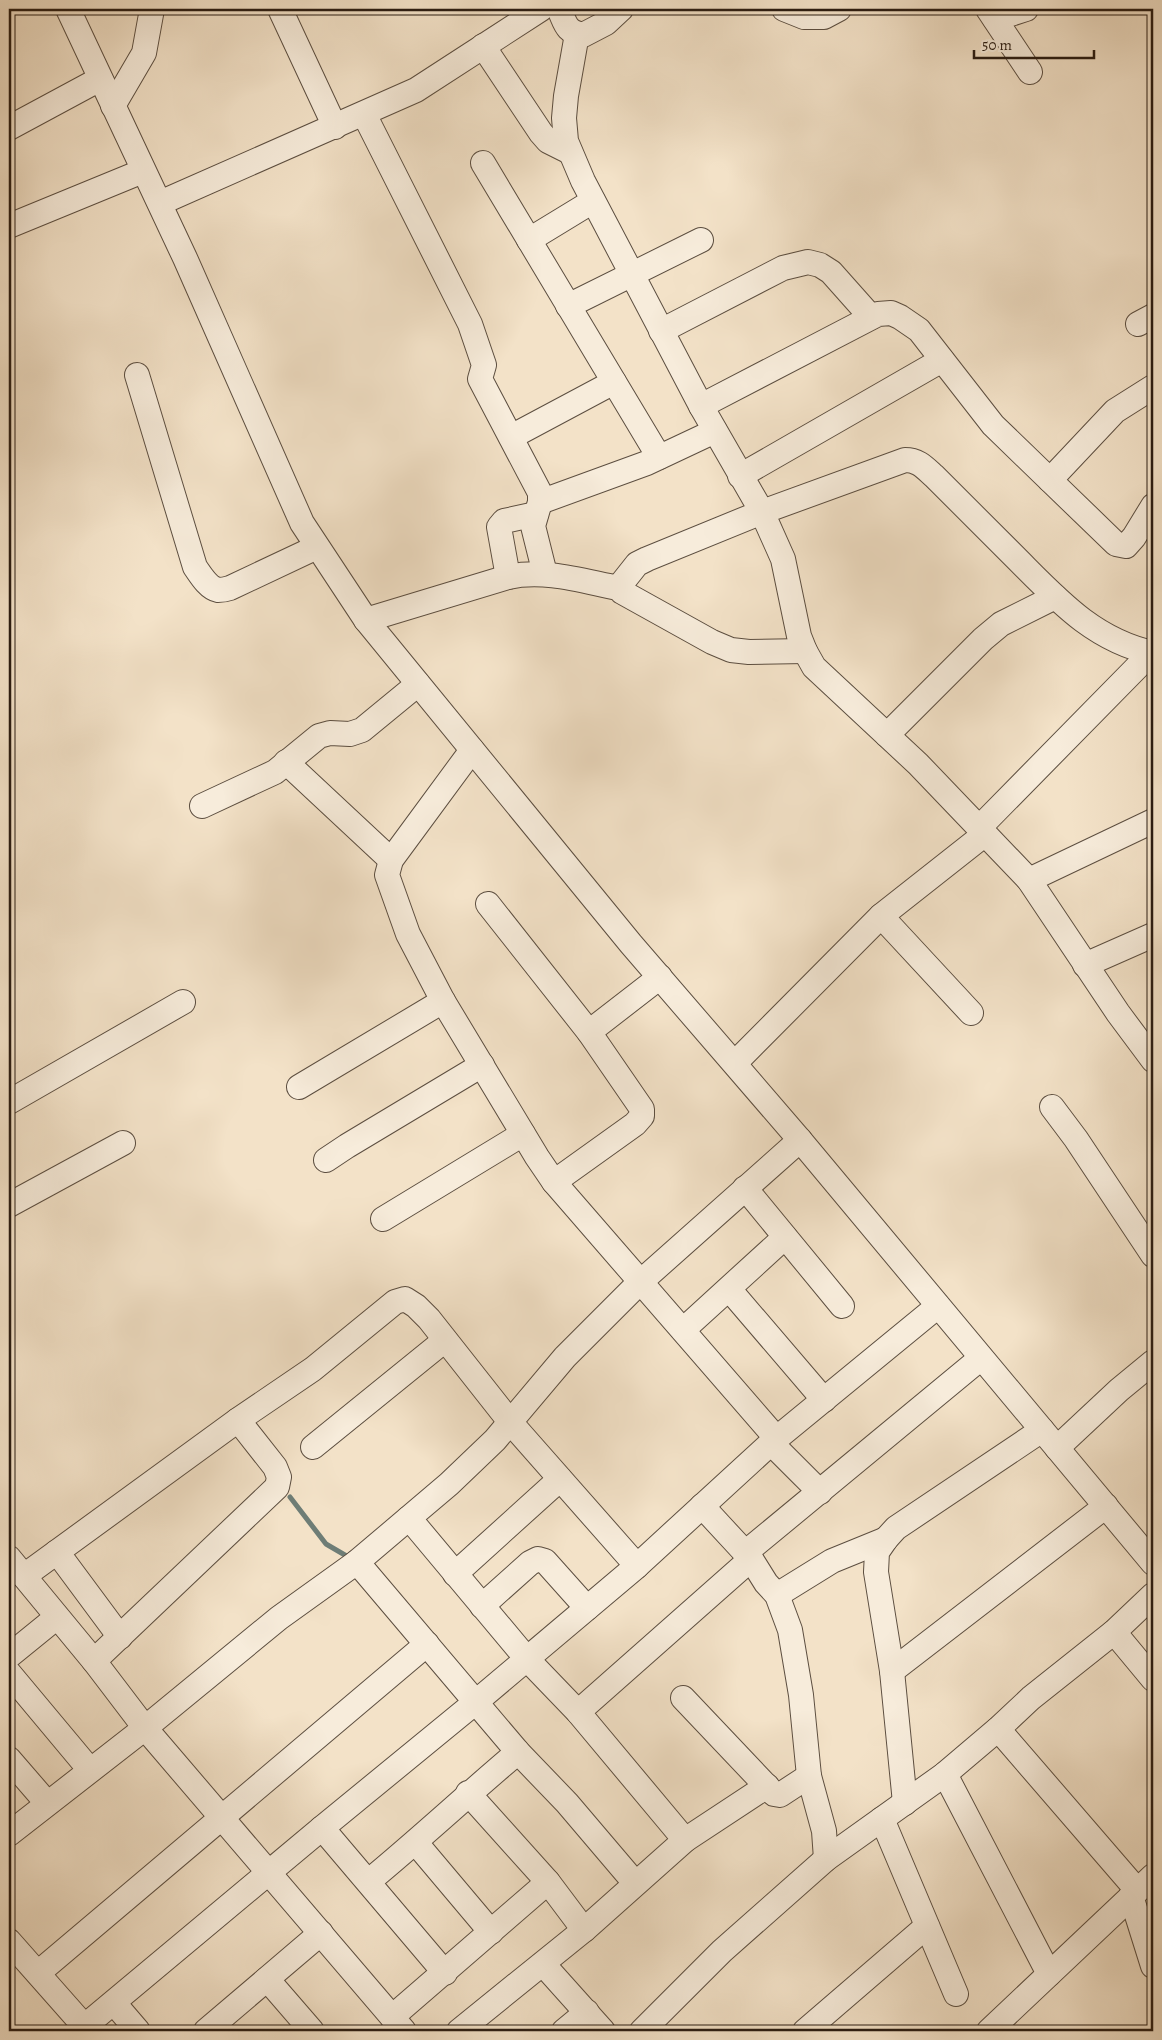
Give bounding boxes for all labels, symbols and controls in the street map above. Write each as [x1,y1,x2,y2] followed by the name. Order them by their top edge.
[974,28,1094,60] scale bar
[982,35,1012,55] text: 50 m

